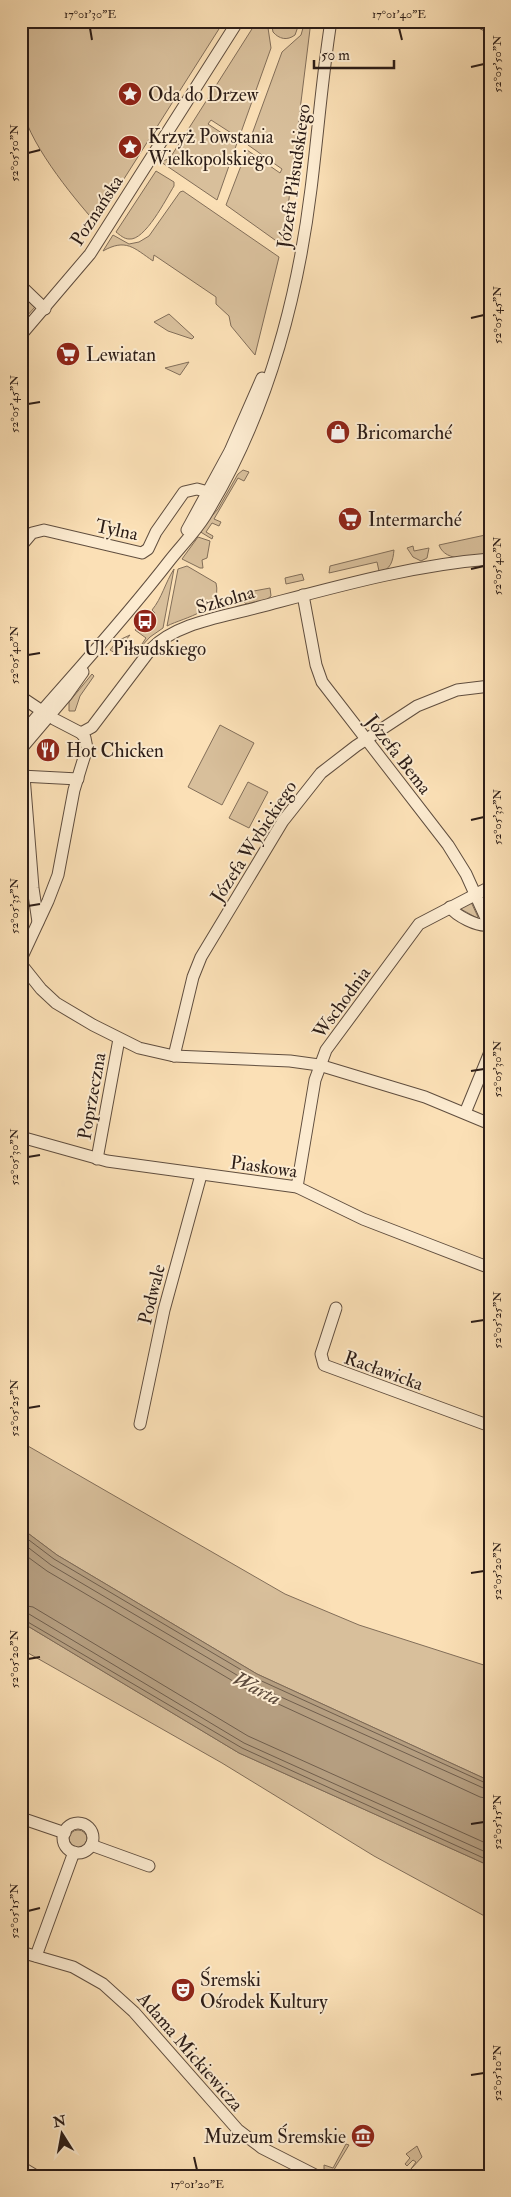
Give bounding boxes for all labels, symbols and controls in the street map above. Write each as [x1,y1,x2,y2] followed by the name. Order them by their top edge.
[64,7,116,22] text: 17°01'30"E
[372,7,426,22] text: 17°01'40"E
[490,35,505,93] text: 52°05'50"N
[314,38,394,70] scale bar
[321,46,350,65] text: 50 m
[117,81,143,107] place icon: Oda do Drzew
[148,83,259,107] place label: Oda do Drzew
[272,103,316,251] street label: Józefa Piłsudskiego
[7,124,22,182] text: 52°05'50"N
[147,125,274,172] place label: Krzyż Powstania Wielkopolskiego
[117,134,143,160] place icon: Krzyż Powstania Wielkopolskiego
[65,170,129,250] street label: Poznańska
[490,286,505,344] text: 52°05'45"N
[55,341,81,367] supermarket icon: Lewiatan
[86,343,156,367] place label: Lewiatan
[7,375,22,433] text: 52°05'45"N
[325,419,351,445] shop icon: Bricomarché
[356,421,452,445] place label: Bricomarché
[337,506,363,532] supermarket icon: Intermarché
[368,508,462,532] place label: Intermarché
[93,514,141,546] street label: Tylna
[490,536,505,595] text: 52°05'40"N
[193,580,258,620] street label: Szkolna
[132,608,158,634] bus stop icon: Ul. Piłsudskiego
[7,625,22,684] text: 52°05'40"N
[84,637,206,661] place label: Ul. Piłsudskiego
[359,709,437,799] street label: Józefa Bema
[35,737,61,763] restaurant icon: Hot Chicken
[66,739,164,763] place label: Hot Chicken
[205,776,302,908] street label: Józefa Wybickiego
[490,789,505,845] text: 52°05'35"N
[7,878,22,934] text: 52°05'35"N
[307,962,376,1044] street label: Wschodnia
[490,1040,505,1097] text: 52°05'30"N
[73,1051,112,1142] street label: Poprzeczna
[7,1128,22,1185] text: 52°05'30"N
[229,1150,299,1184] street label: Piaskowa
[133,1262,171,1327] street label: Podwale
[490,1291,505,1349] text: 52°05'25"N
[341,1346,427,1396] street label: Racławicka
[7,1379,22,1437] text: 52°05'25"N
[490,1542,505,1600] text: 52°05'20"N
[7,1630,22,1688] text: 52°05'20"N
[229,1666,285,1711] water label: Warta
[490,1794,505,1850] text: 52°05'15"N
[7,1883,22,1939] text: 52°05'15"N
[200,1966,328,2014] place label: Śremski Ośrodek Kultury
[170,1977,196,2003] theatre icon: Śremski Ośrodek Kultury
[131,1986,249,2116] street label: Adama Mickiewicza
[490,2045,505,2101] text: 52°05'10"N
[38,2110,88,2160] north arrow
[51,2112,68,2131] text: N
[204,2123,346,2149] place label: Muzeum Śremskie
[350,2123,376,2149] museum icon: Muzeum Śremskie
[170,2177,224,2192] text: 17°01'20"E

